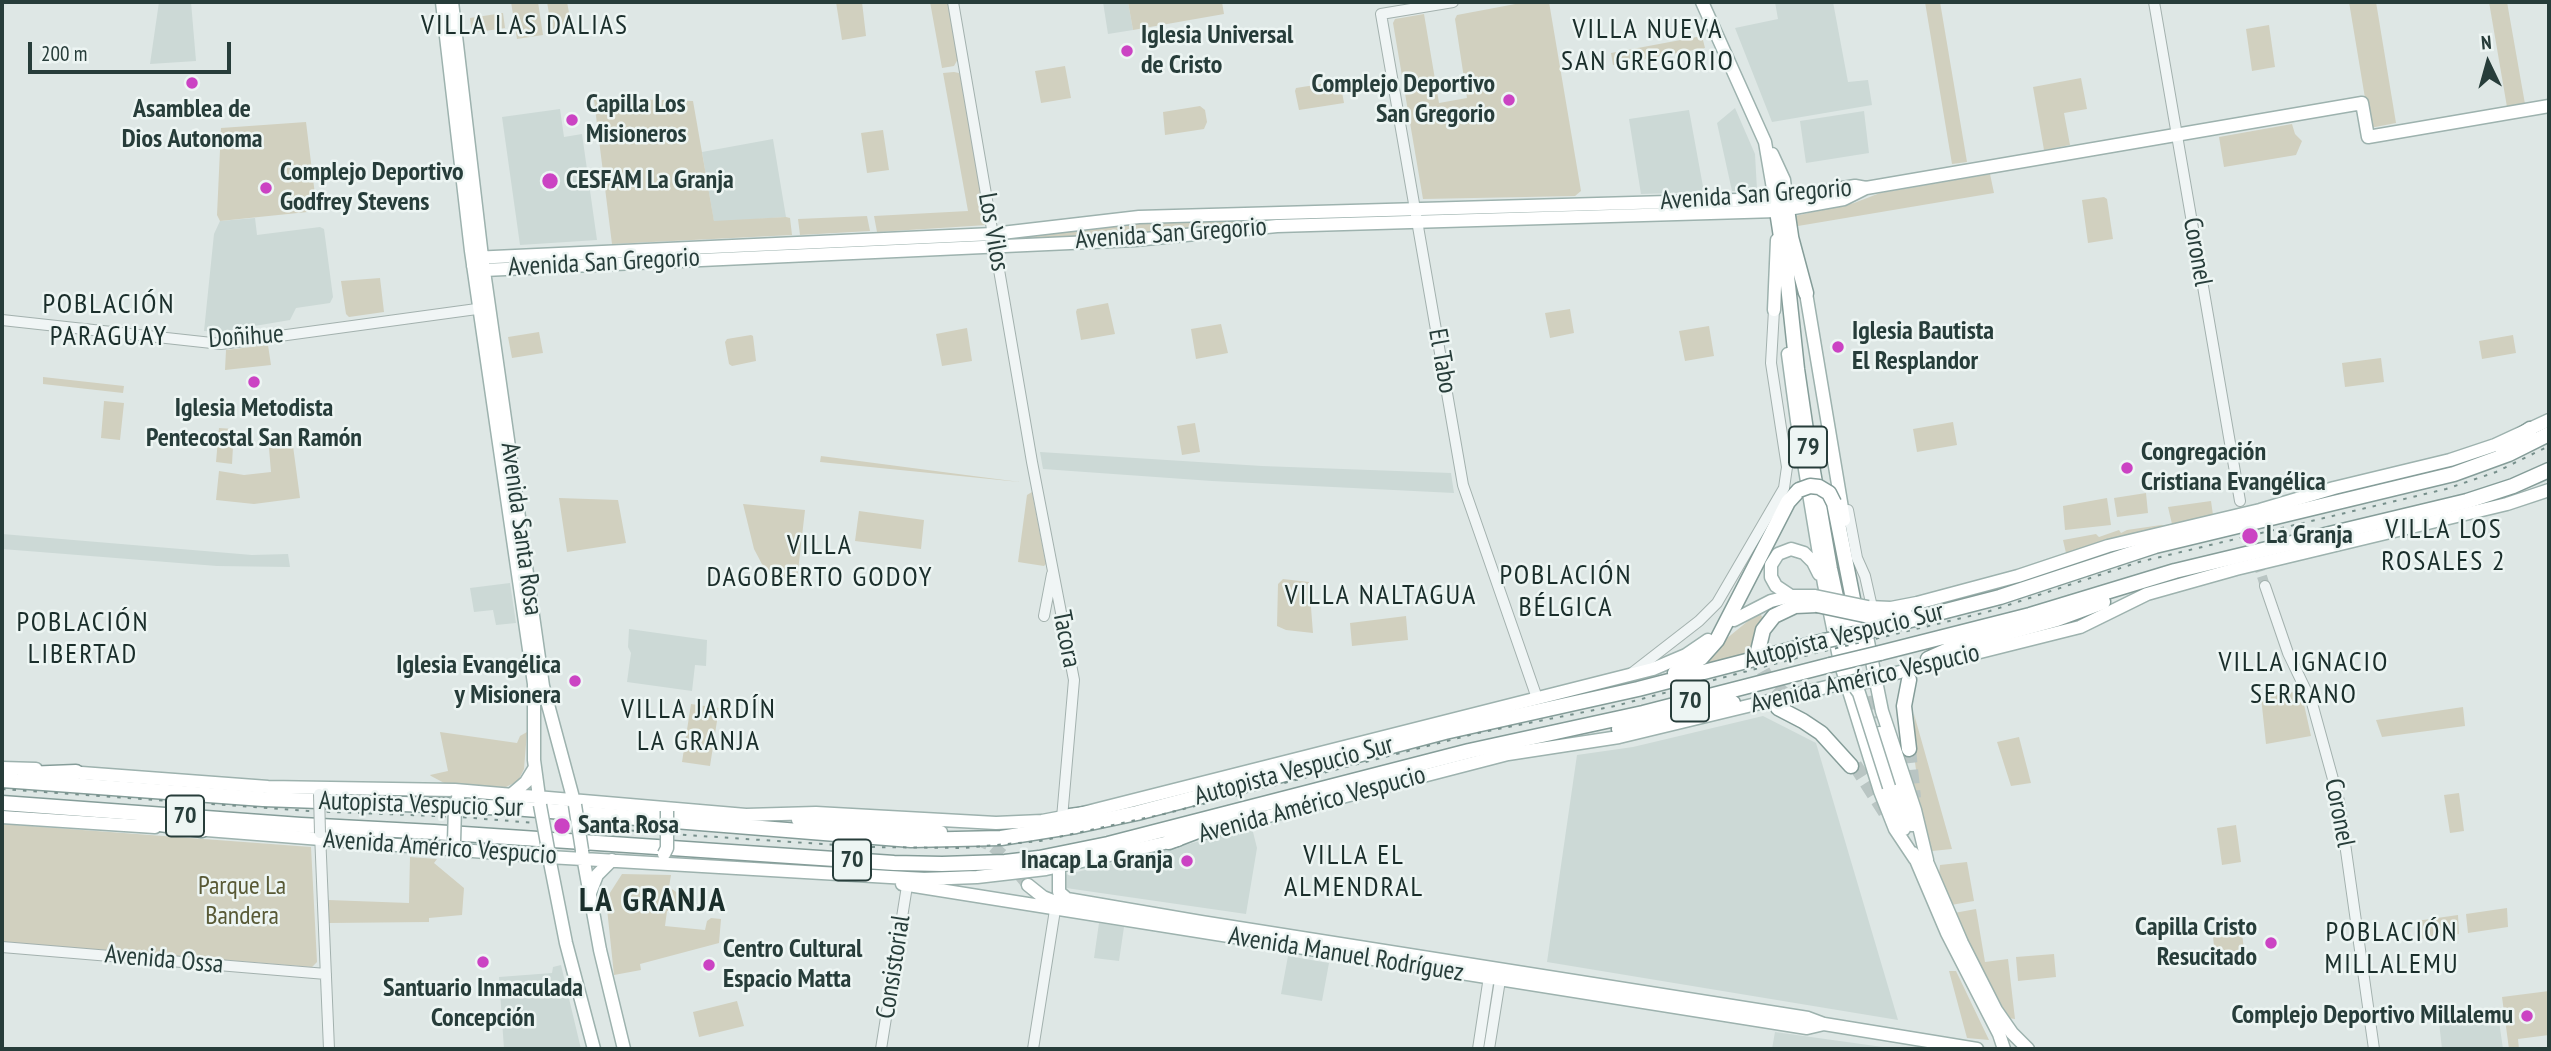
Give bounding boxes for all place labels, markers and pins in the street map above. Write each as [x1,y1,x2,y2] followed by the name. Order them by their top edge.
[1141,20,1293,82] place label: Iglesia Universal de Cristo
[1119,43,1135,59] marker: Iglesia Universal de Cristo
[1312,69,1495,130] place label: Complejo Deportivo San Gregorio
[184,75,200,91] marker: Asamblea de Dios Autonoma
[586,89,687,150] place label: Capilla Los Misioneros
[1501,92,1517,108] marker: Complejo Deportivo San Gregorio
[122,94,262,156] place label: Asamblea de Dios Autonoma
[564,112,580,128] marker: Capilla Los Misioneros
[280,157,463,218] place label: Complejo Deportivo Godfrey Stevens
[566,165,734,197] place label: CESFAM La Granja
[540,171,560,191] marker: CESFAM La Granja
[258,180,274,196] marker: Complejo Deportivo Godfrey Stevens
[1852,316,1994,378] place label: Iglesia Bautista El Resplandor
[1830,339,1846,355] marker: Iglesia Bautista El Resplandor
[246,374,262,390] marker: Iglesia Metodista Pentecostal San Ramón
[146,393,362,454] place label: Iglesia Metodista Pentecostal San Ramón
[2141,437,2326,498] place label: Congregación Cristiana Evangélica
[2119,460,2135,476] marker: Congregación Cristiana Evangélica
[2266,520,2353,552] place label: La Granja
[2240,526,2260,546] marker: La Granja
[396,650,561,712] place label: Iglesia Evangélica y Misionera
[567,673,583,689] marker: Iglesia Evangélica y Misionera
[578,810,679,842] place label: Santa Rosa
[552,816,572,836] marker: Santa Rosa
[1021,845,1173,877] place label: Inacap La Granja
[1179,853,1195,869] marker: Inacap La Granja
[2135,912,2257,974] place label: Capilla Cristo Resucitado
[723,934,862,996] place label: Centro Cultural Espacio Matta
[2263,935,2279,951] marker: Capilla Cristo Resucitado
[475,954,491,970] marker: Santuario Inmaculada Concepción
[701,957,717,973] marker: Centro Cultural Espacio Matta
[383,973,583,1034] place label: Santuario Inmaculada Concepción
[2231,1000,2513,1032] place label: Complejo Deportivo Millalemu
[2519,1008,2535,1024] marker: Complejo Deportivo Millalemu

